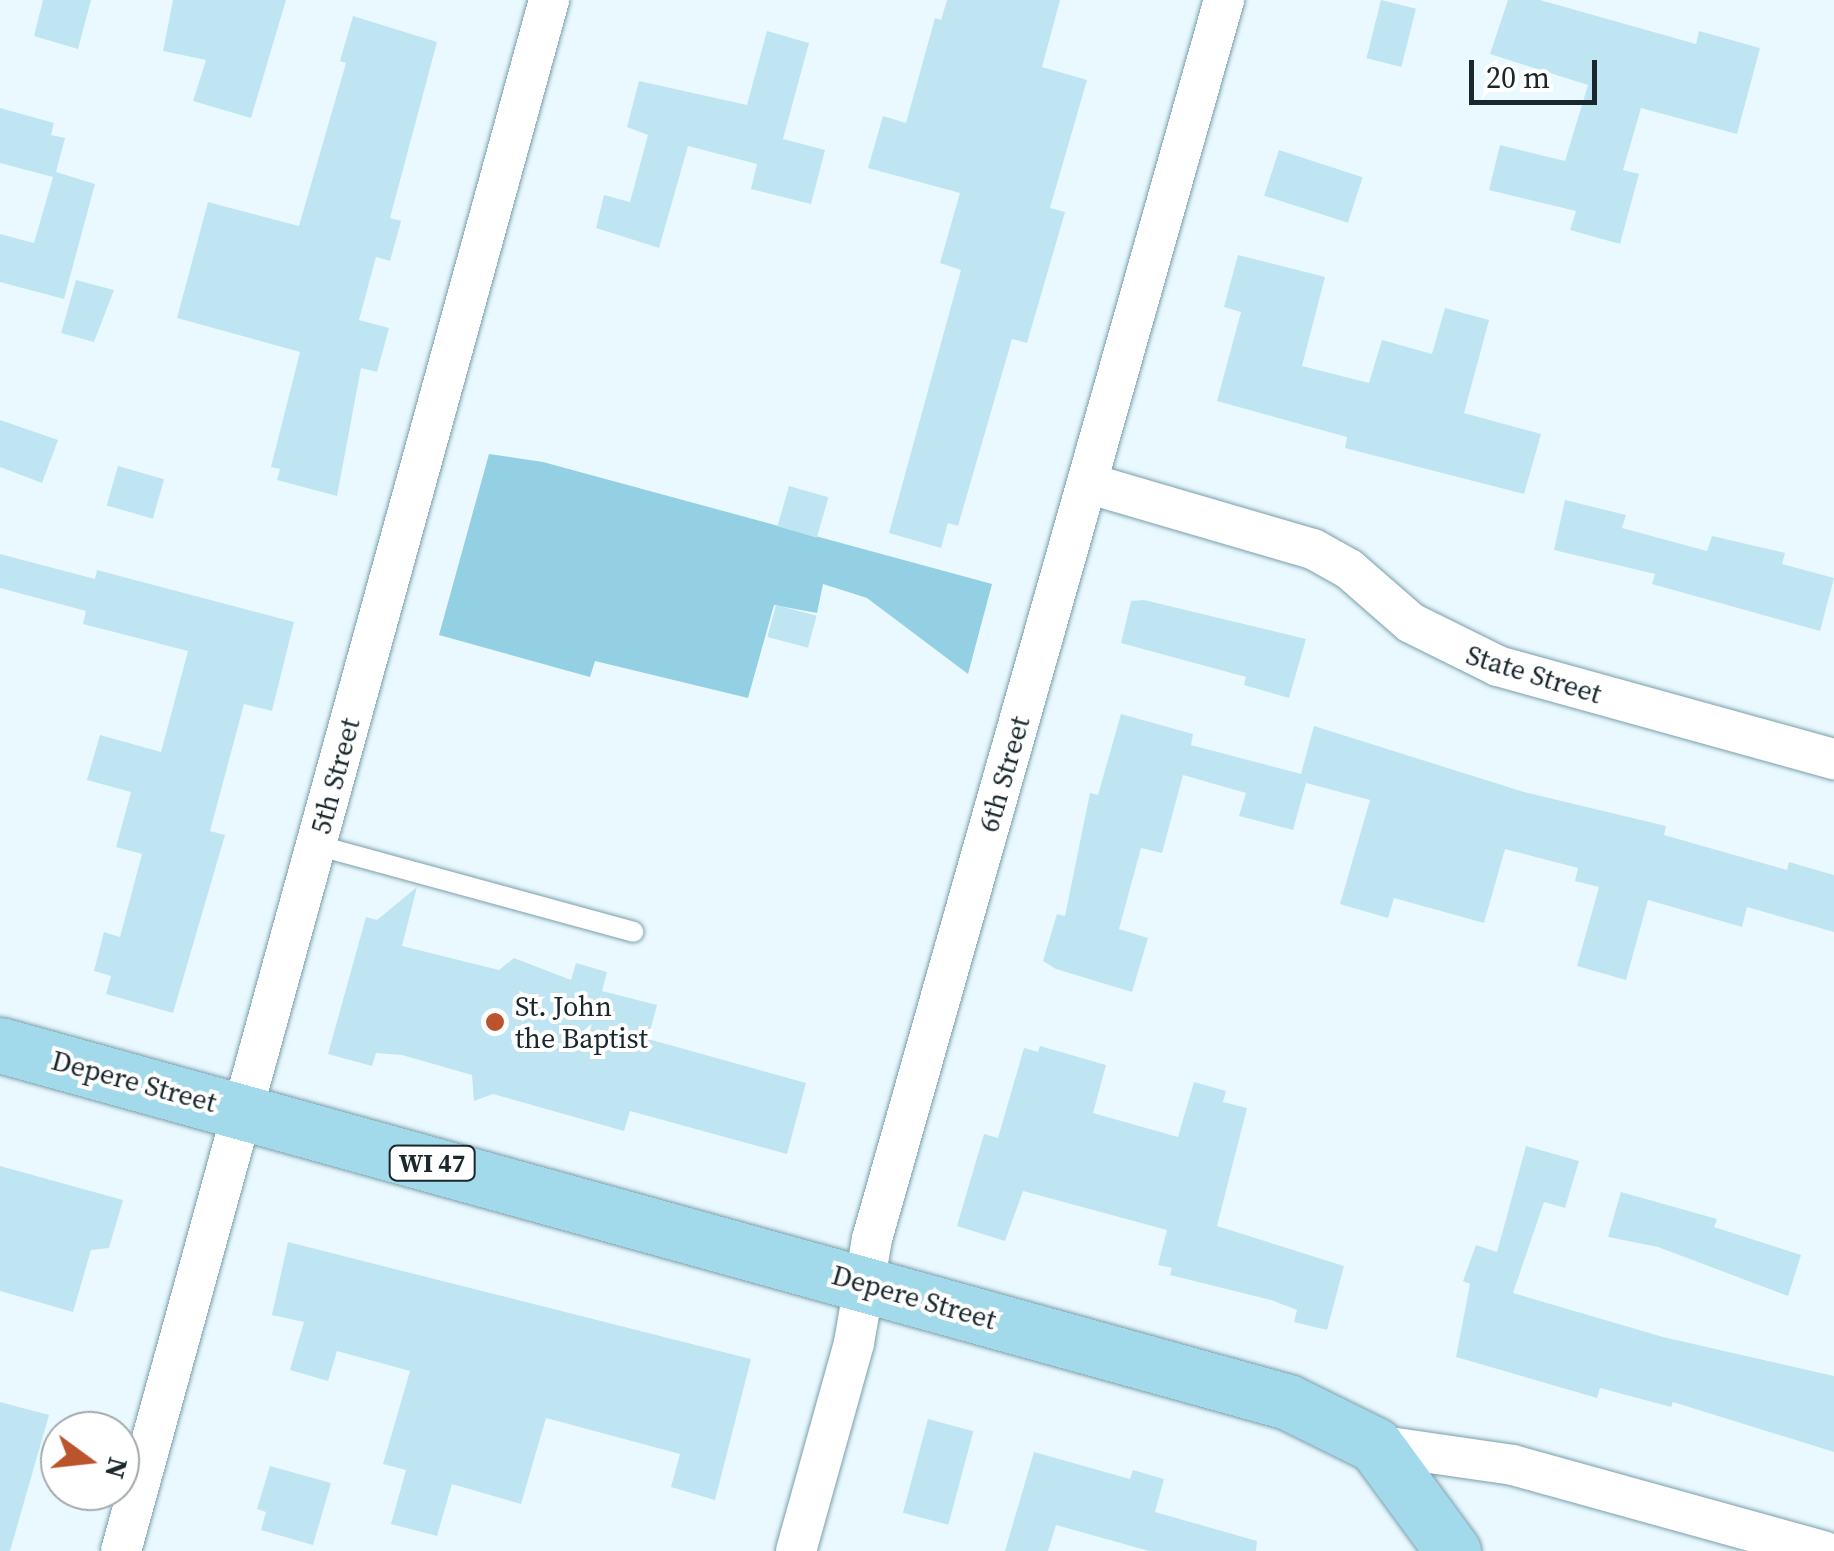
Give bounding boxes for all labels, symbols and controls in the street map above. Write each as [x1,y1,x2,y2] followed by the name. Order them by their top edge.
[1474,40,1602,102] scale bar
[1486,57,1550,98] text: 20 m
[1462,638,1606,710] street label: State Street
[971,712,1037,836] street label: 6th Street
[303,714,367,838] street label: 5th Street
[515,989,648,1055] place label: St. John the Baptist
[484,1011,506,1033] marker: St. John the Baptist
[48,1043,220,1119] street label: Depere Street
[387,1143,477,1183] road number: WI 47
[828,1258,1000,1336] street label: Depere Street
[40,1411,140,1511] north arrow
[96,1453,138,1483] text: N

